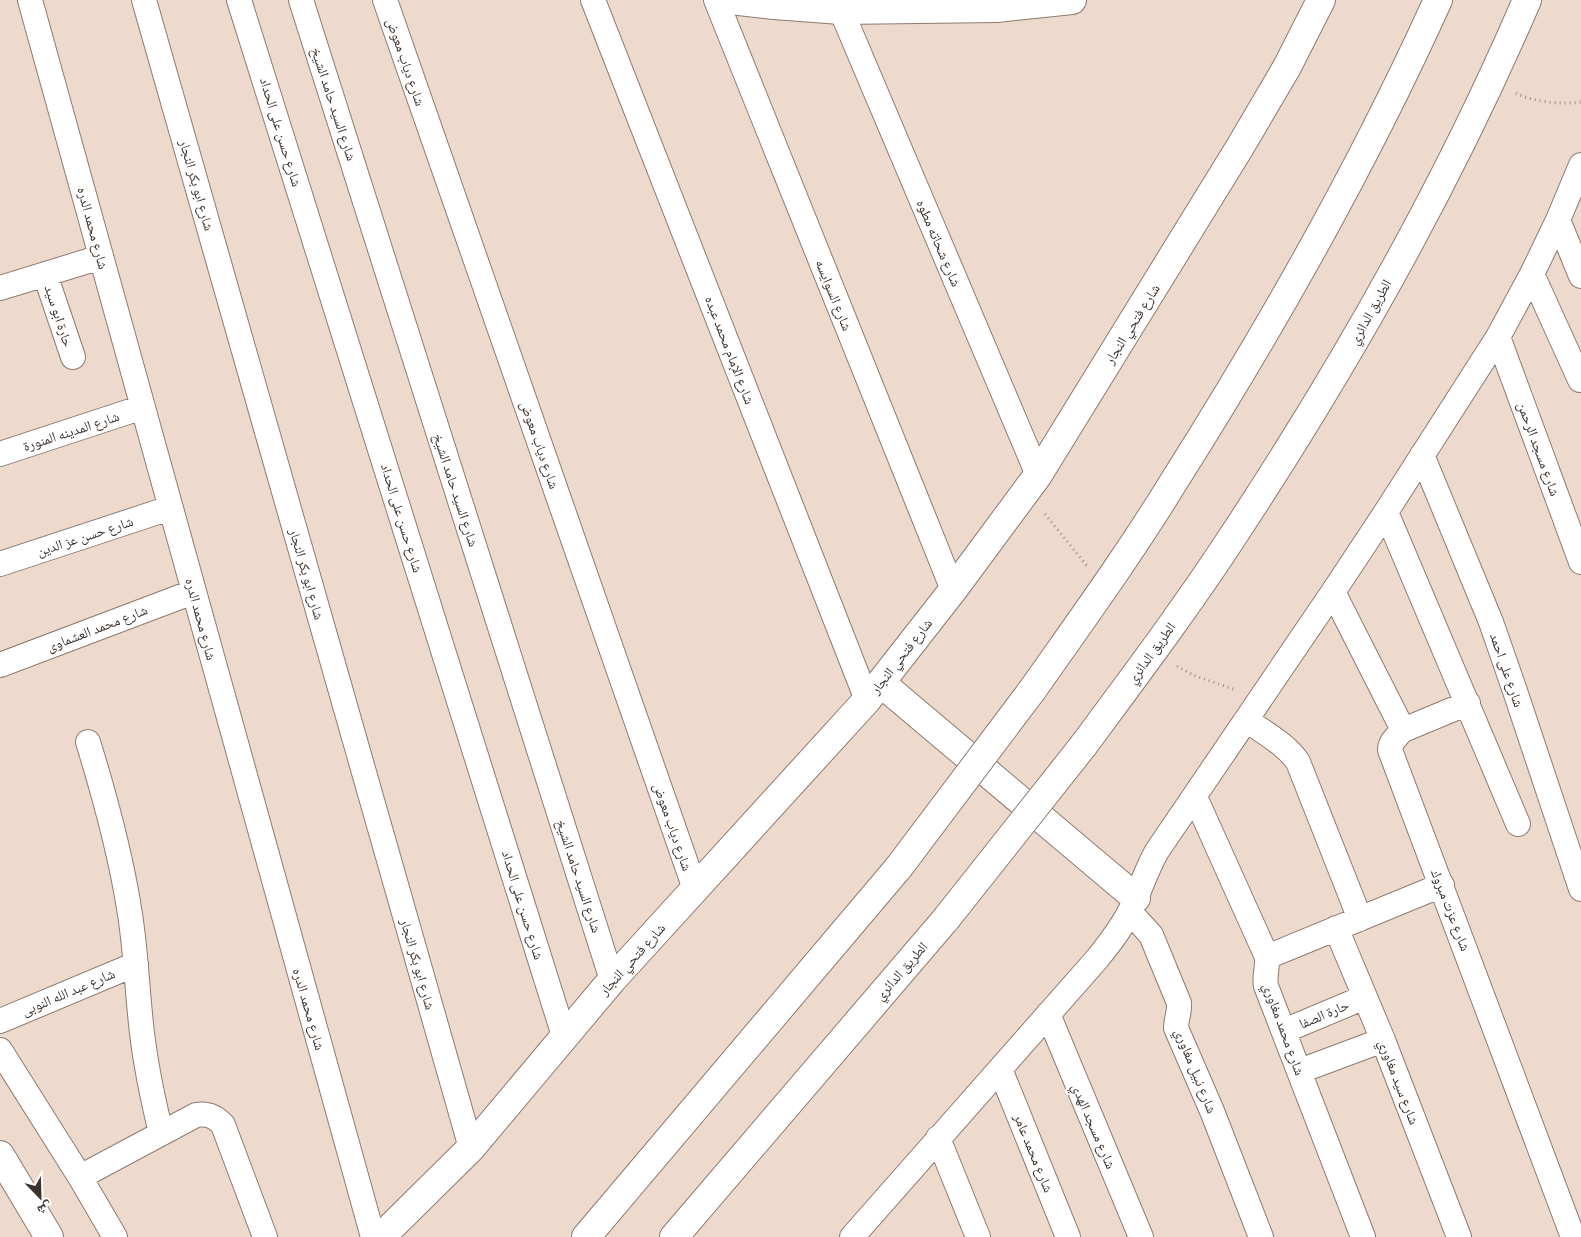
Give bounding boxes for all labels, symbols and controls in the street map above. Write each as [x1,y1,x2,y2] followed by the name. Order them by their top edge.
[382,16,429,109] street label: شارع دياب معوض
[306,45,361,163] street label: شارع السيد حامد الشيخ
[255,75,306,189] street label: شارع حسن على الحداد
[174,136,219,233] street label: شارع ابو بكر النجار
[72,185,113,272] street label: شارع محمد الدره
[912,197,965,290] street label: شارع شحاته مطوه
[811,257,856,334] street label: شارع السوايسه
[1345,276,1398,349] street label: الطريق الدائري
[1100,281,1166,370] street label: شارع فتحي النجار
[41,283,77,349] street label: حارة ابو سيد
[700,293,759,407] street label: شارع الإمام محمد عبده
[516,399,563,492] street label: شارع دياب معوض
[1513,399,1564,499] street label: شارع مسجد الرحمن
[21,407,122,456] street label: شارع المدينه المنورة
[428,431,483,549] street label: شارع السيد حامد الشيخ
[376,461,427,575] street label: شارع حسن على الحداد
[34,512,136,561] street label: شارع حسن عز الدين
[284,525,329,622] street label: شارع ابو بكر النجار
[180,576,221,663] street label: شارع محمد الدره
[44,600,150,656] street label: شارع محمد العشماوى
[865,615,938,700] street label: شارع فتحي النجار
[1123,619,1181,689] street label: الطريق الدائري
[1485,631,1528,710] street label: شارع على احمد
[649,781,696,874] street label: شارع دياب معوض
[551,817,606,935] street label: شارع السيد حامد الشيخ
[497,848,548,962] street label: شارع حسن على الحداد
[1426,866,1475,954] street label: شارع عزت مبروك
[395,915,440,1012] street label: شارع ابو بكر النجار
[594,919,671,1001] street label: شارع فتحي النجار
[871,938,933,1006] street label: الطريق الدائري
[19,964,118,1021] street label: شارع عبد الله النوبى
[288,966,329,1052] street label: شارع محمد الدره
[1257,980,1309,1079] street label: شارع محمد مغاوري
[1296,995,1352,1033] street label: حارة الصفا
[1168,1026,1221,1117] street label: شارع نبيل مغاوري
[1372,1037,1423,1128] street label: شارع سيد مغاوري
[1066,1081,1120,1172] street label: شارع مسجد الهدي
[1009,1110,1058,1195] street label: شارع محمد عامر
[15,1172,65,1222] north arrow
[35,1198,55,1220] text: ش

